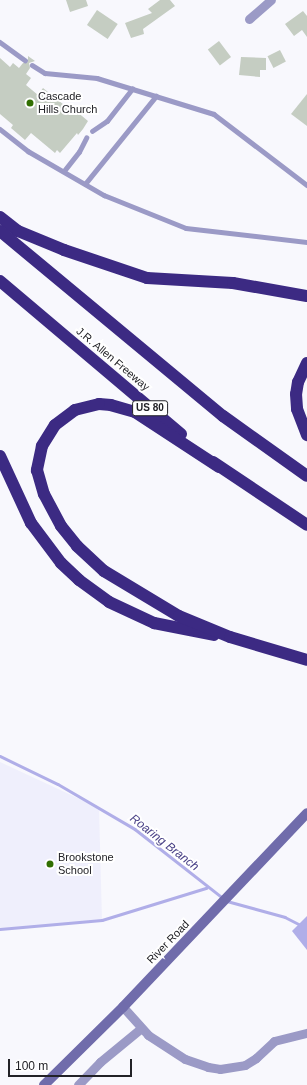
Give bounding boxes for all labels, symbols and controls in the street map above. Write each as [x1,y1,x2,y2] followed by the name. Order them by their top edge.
[38,90,97,116] place label: Cascade Hills Church
[25,98,35,108] marker: Cascade Hills Church
[73,324,153,394] street label: J.R. Allen Freeway
[132,400,168,416] road number: US 80
[127,812,201,874] water label: Roaring Branch
[58,851,114,877] place label: Brookstone School
[45,859,55,869] marker: Brookstone School
[144,918,192,966] street label: River Road
[10,1051,134,1077] scale bar
[15,1059,48,1073] text: 100 m

